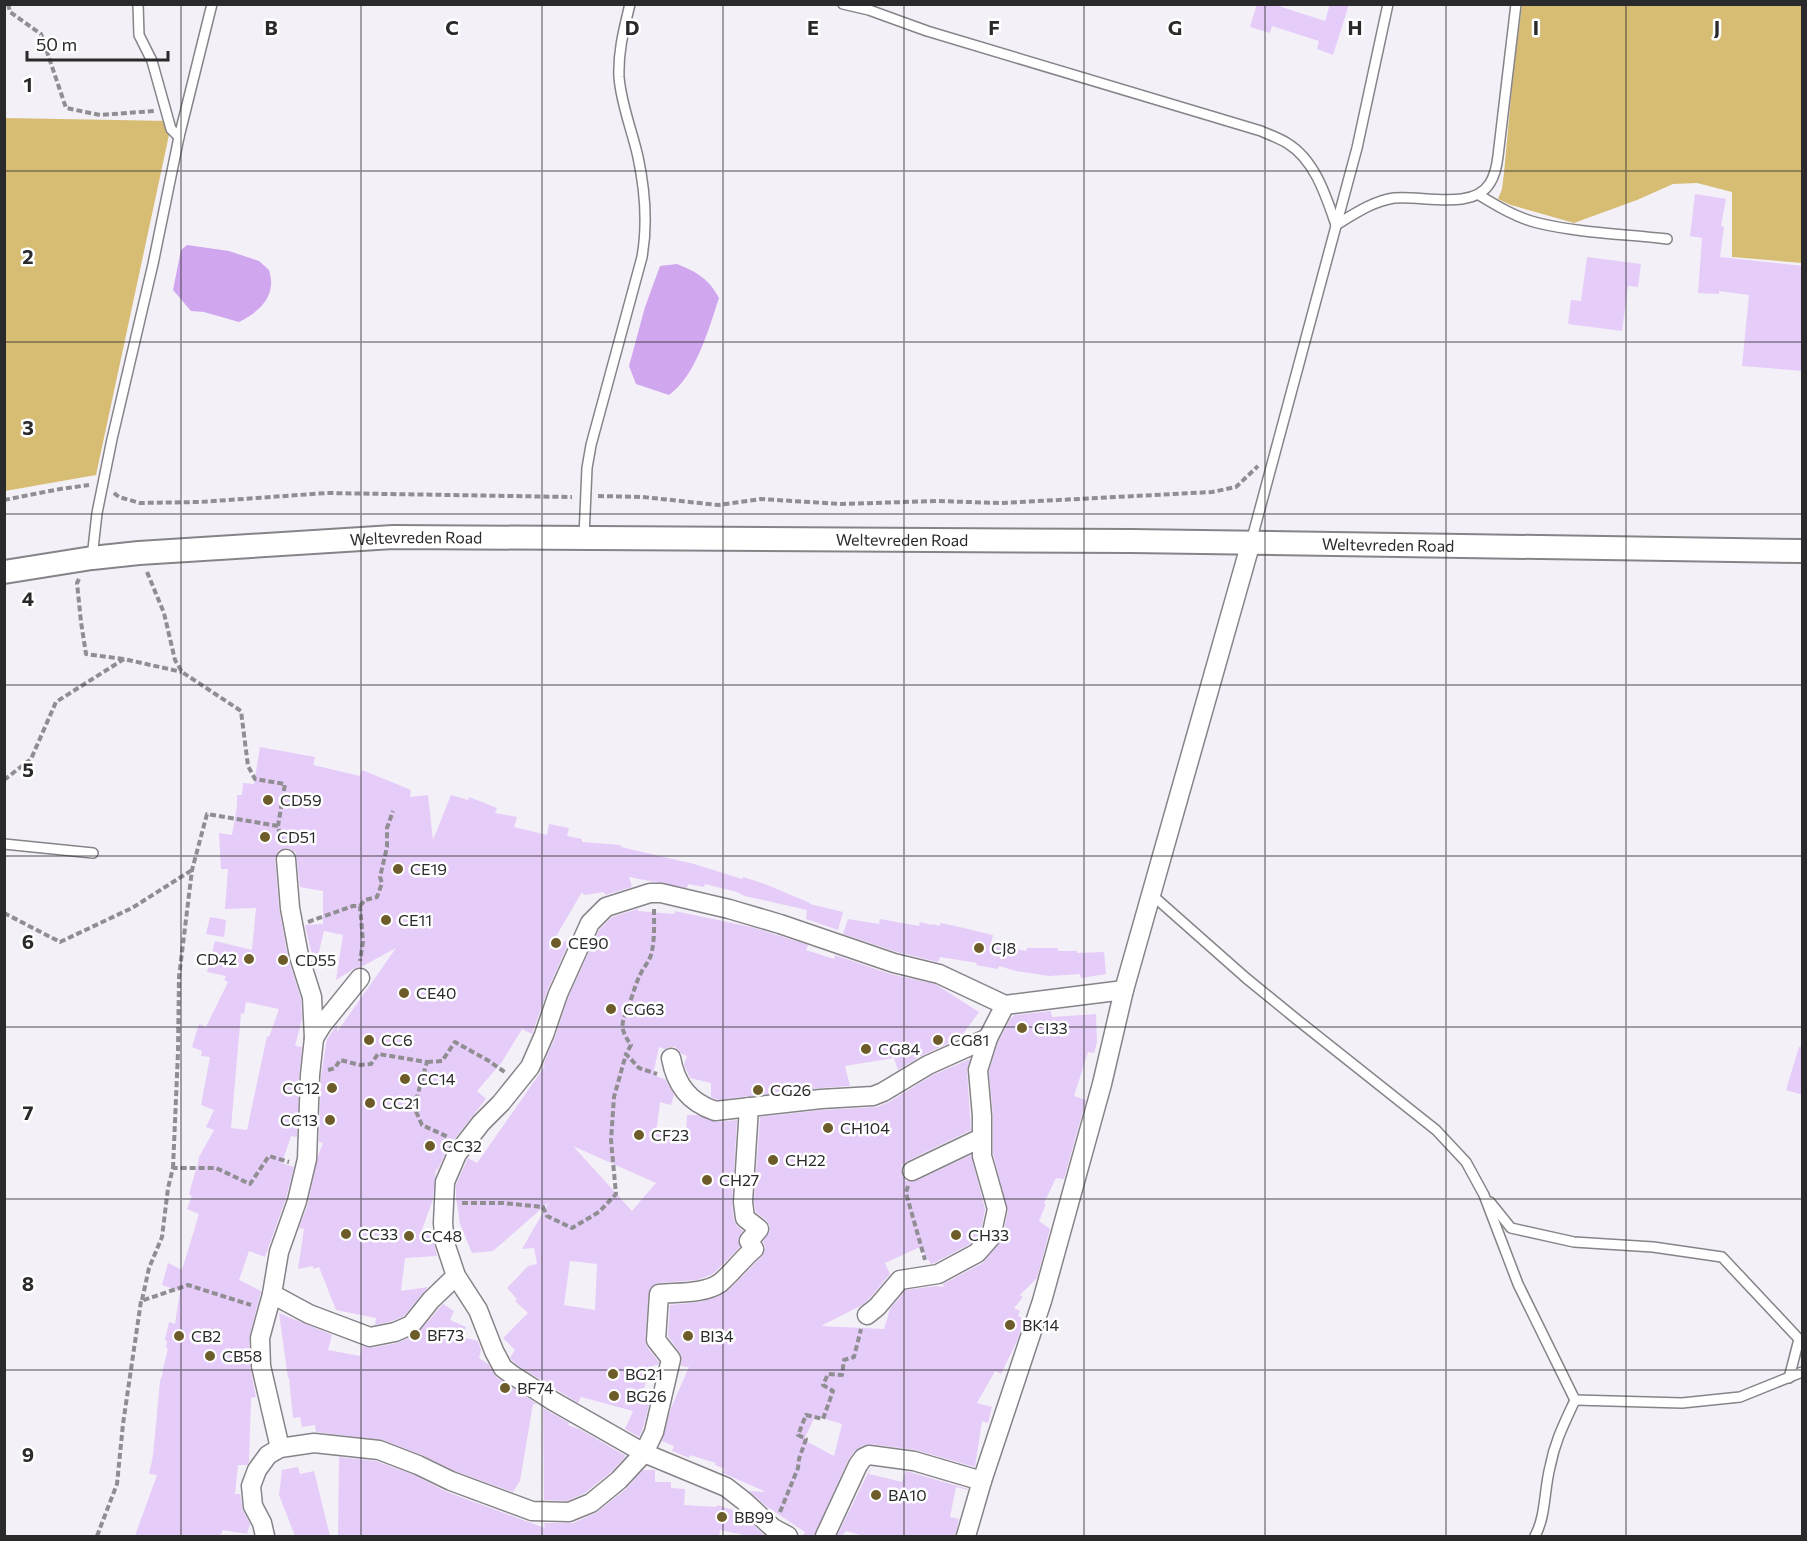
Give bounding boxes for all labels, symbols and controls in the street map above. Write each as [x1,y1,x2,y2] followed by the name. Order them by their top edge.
[264,15,278,39] text: B
[445,15,459,39] text: C
[625,15,639,39] text: D
[807,15,819,39] text: E
[988,15,1000,39] text: F
[1168,15,1182,39] text: G
[1348,15,1363,39] text: H
[1533,15,1539,39] text: I
[1714,15,1720,39] text: J
[27,24,168,62] scale bar
[36,33,77,55] text: 50 m
[23,72,33,96] text: 1
[22,244,34,268] text: 2
[22,415,34,439] text: 3
[349,527,482,549] street label: Weltevreden Road
[836,529,968,549] street label: Weltevreden Road
[1322,534,1455,555] street label: Weltevreden Road
[22,586,34,610] text: 4
[22,757,34,781] text: 5
[280,790,322,809] place label: CD59
[261,793,275,807] marker: CD59
[277,827,316,846] place label: CD51
[258,830,272,844] marker: CD51
[410,859,447,878] place label: CE19
[391,862,405,876] marker: CE19
[398,910,432,929] place label: CE11
[379,913,393,927] marker: CE11
[22,929,34,953] text: 6
[568,933,609,952] place label: CE90
[549,936,563,950] marker: CE90
[991,938,1016,957] place label: CJ8
[972,941,986,955] marker: CJ8
[196,949,237,968] place label: CD42
[295,950,336,969] place label: CD55
[242,952,256,966] marker: CD42
[276,953,290,967] marker: CD55
[416,983,456,1002] place label: CE40
[397,986,411,1000] marker: CE40
[623,999,664,1018] place label: CG63
[604,1002,618,1016] marker: CG63
[1034,1018,1068,1037] place label: CI33
[1015,1021,1029,1035] marker: CI33
[381,1030,413,1049] place label: CC6
[950,1030,989,1049] place label: CG81
[362,1033,376,1047] marker: CC6
[931,1033,945,1047] marker: CG81
[878,1039,920,1058] place label: CG84
[859,1042,873,1056] marker: CG84
[417,1069,456,1088] place label: CC14
[398,1072,412,1086] marker: CC14
[282,1078,320,1097] place label: CC12
[770,1080,811,1099] place label: CG26
[325,1081,339,1095] marker: CC12
[751,1083,765,1097] marker: CG26
[382,1093,420,1112] place label: CC21
[363,1096,377,1110] marker: CC21
[23,1100,34,1124] text: 7
[280,1110,318,1129] place label: CC13
[323,1113,337,1127] marker: CC13
[840,1118,890,1137] place label: CH104
[821,1121,835,1135] marker: CH104
[651,1125,689,1144] place label: CF23
[632,1128,646,1142] marker: CF23
[442,1136,482,1155] place label: CC32
[423,1139,437,1153] marker: CC32
[785,1150,826,1169] place label: CH22
[766,1153,780,1167] marker: CH22
[719,1170,759,1189] place label: CH27
[700,1173,714,1187] marker: CH27
[358,1224,398,1243] place label: CC33
[968,1225,1009,1244] place label: CH33
[421,1226,462,1245] place label: CC48
[339,1227,353,1241] marker: CC33
[949,1228,963,1242] marker: CH33
[402,1229,416,1243] marker: CC48
[22,1271,34,1295] text: 8
[1022,1315,1060,1334] place label: BK14
[1003,1318,1017,1332] marker: BK14
[427,1325,464,1344] place label: BF73
[191,1326,221,1345] place label: CB2
[700,1326,734,1345] place label: BI34
[408,1328,422,1342] marker: BF73
[172,1329,186,1343] marker: CB2
[681,1329,695,1343] marker: BI34
[222,1346,262,1365] place label: CB58
[203,1349,217,1363] marker: CB58
[625,1364,663,1383] place label: BG21
[606,1367,620,1381] marker: BG21
[517,1378,554,1397] place label: BF74
[498,1381,512,1395] marker: BF74
[626,1386,667,1405] place label: BG26
[607,1389,621,1403] marker: BG26
[22,1442,34,1466] text: 9
[888,1485,927,1504] place label: BA10
[869,1488,883,1502] marker: BA10
[734,1507,774,1526] place label: BB99
[715,1510,729,1524] marker: BB99

